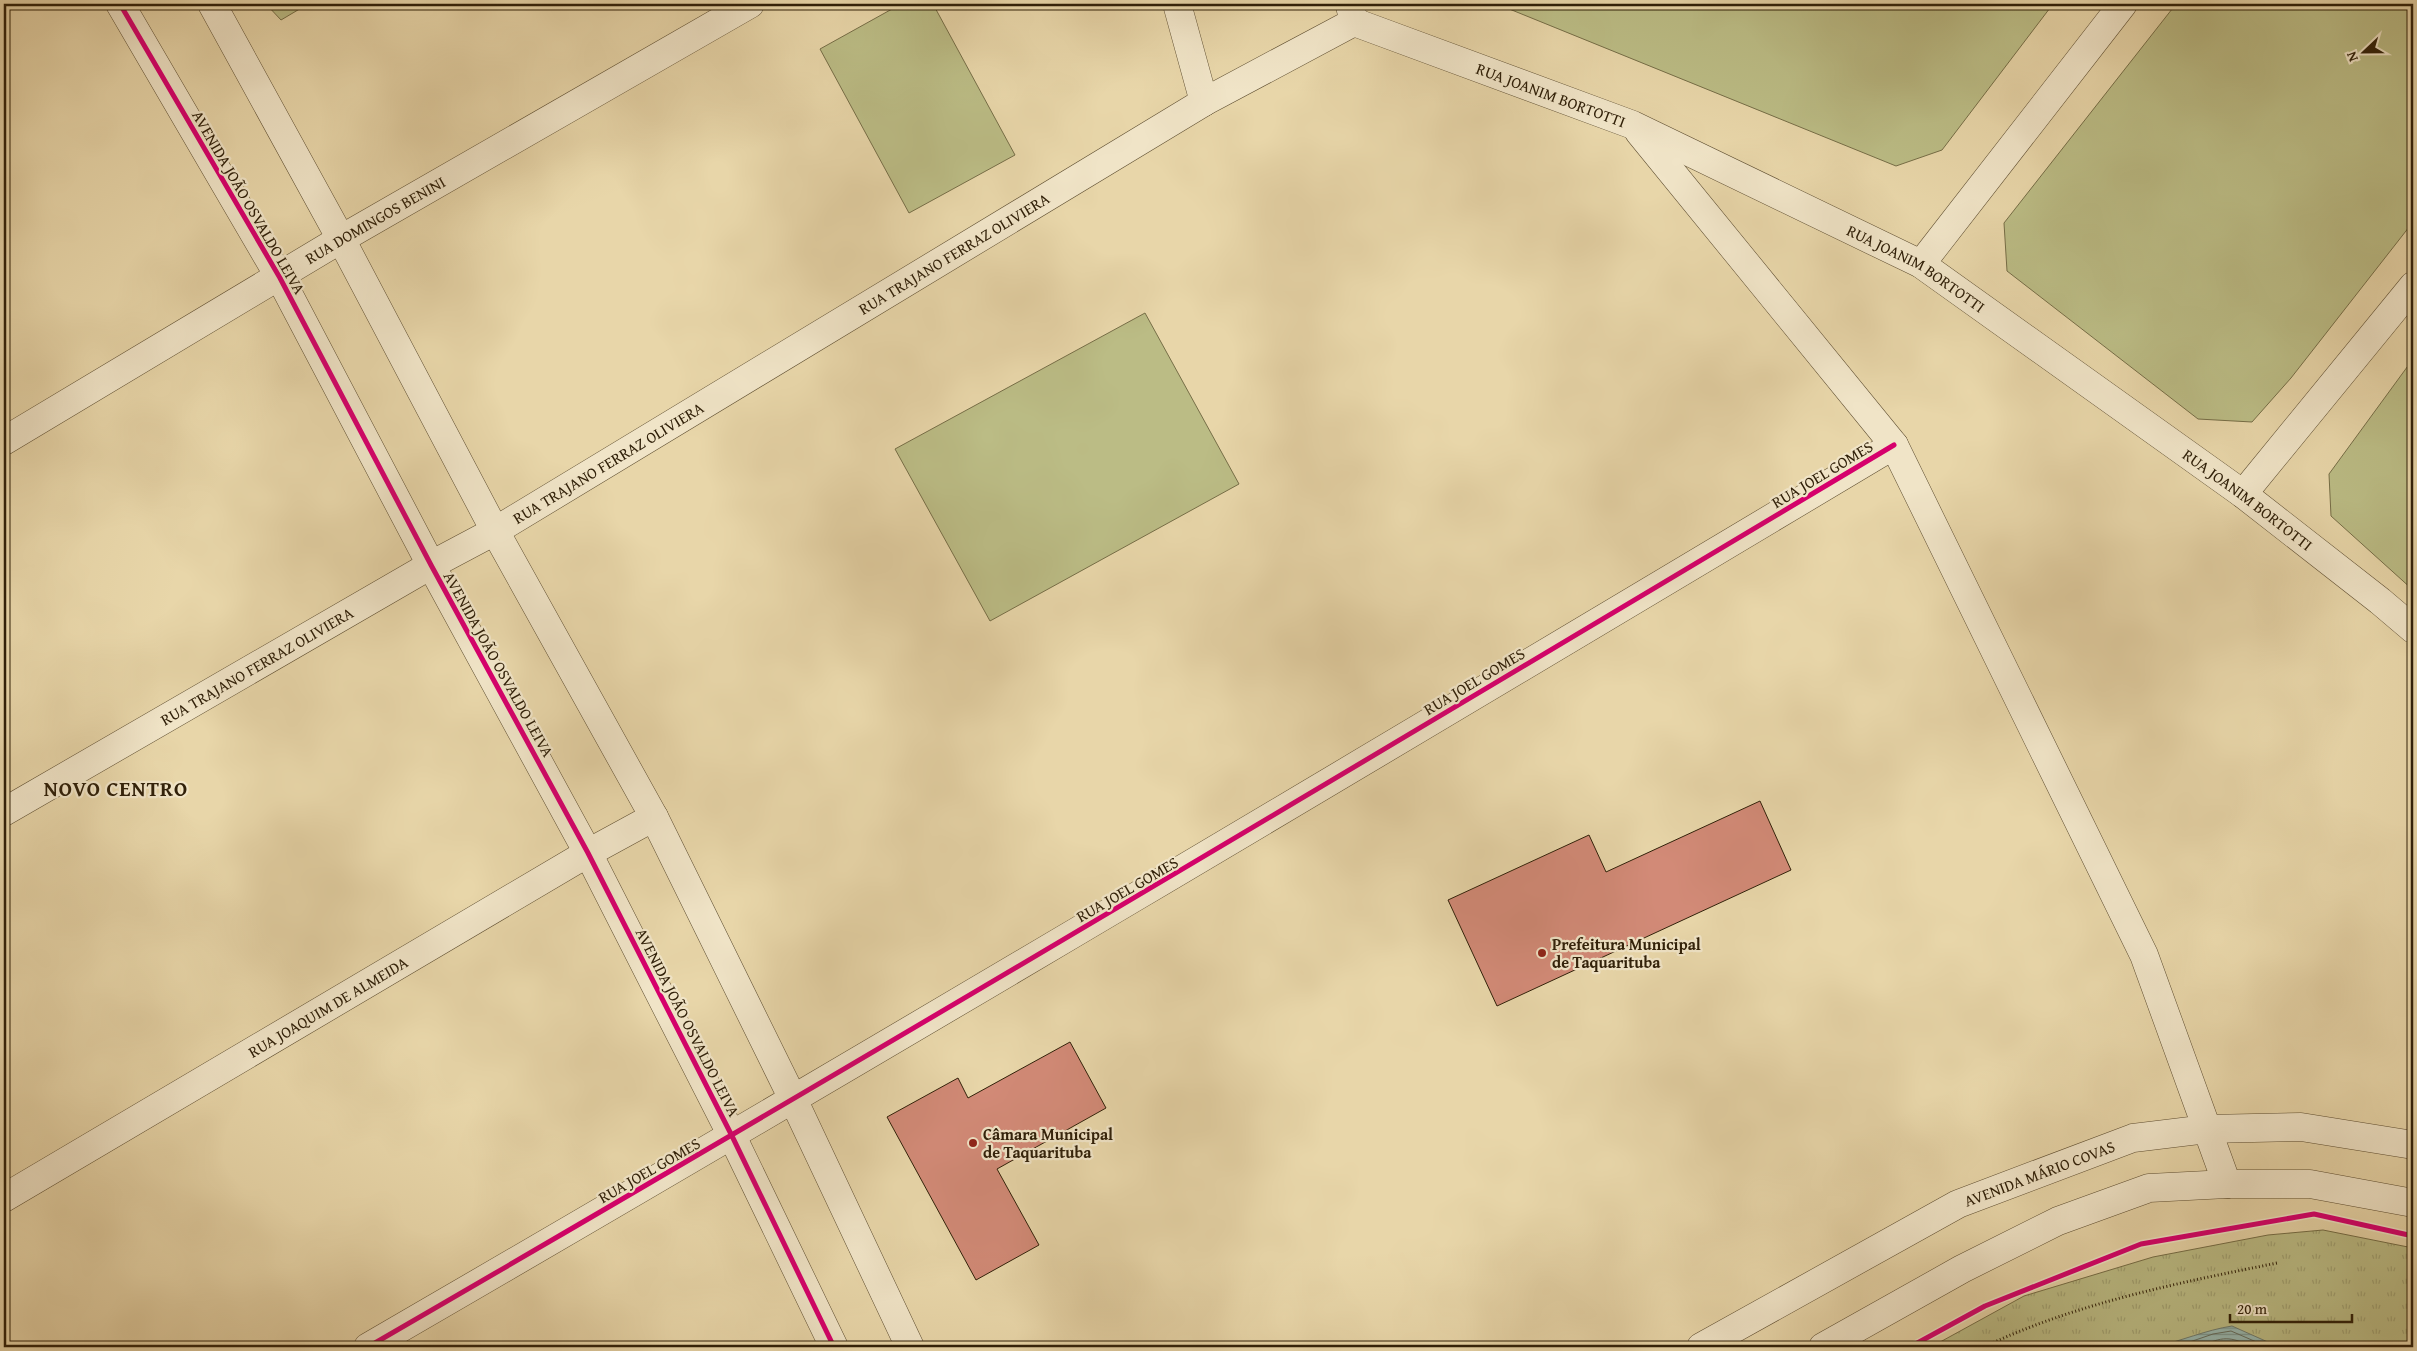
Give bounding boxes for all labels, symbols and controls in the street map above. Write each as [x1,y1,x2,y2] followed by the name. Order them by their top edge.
[2340,28,2390,78] north arrow
[2341,48,2363,65] text: N
[1473,56,1629,133] street label: RUA JOANIM BORTOTTI
[186,106,312,299] street label: AVENIDA JOÃO OSVALDO LEIVA
[300,170,450,270] street label: RUA DOMINGOS BENINI
[854,186,1054,320] street label: RUA TRAJANO FERRAZ OLIVIERA
[1843,218,1990,318] street label: RUA JOANIM BORTOTTI
[508,395,709,530] street label: RUA TRAJANO FERRAZ OLIVIERA
[1767,434,1877,514] street label: RUA JOEL GOMES
[2178,443,2318,556] street label: RUA JOANIM BORTOTTI
[438,567,560,761] street label: AVENIDA JOÃO OSVALDO LEIVA
[156,600,358,731] street label: RUA TRAJANO FERRAZ OLIVIERA
[1419,641,1529,721] street label: RUA JOEL GOMES
[44,773,188,804] district label: NOVO CENTRO
[1071,850,1183,928] street label: RUA JOEL GOMES
[630,923,746,1121] street label: AVENIDA JOÃO OSVALDO LEIVA
[1552,932,1701,974] place label: Prefeitura Municipal de Taquarituba
[1536,947,1548,959] marker: Prefeitura Municipal de Taquarituba
[243,950,412,1063] street label: RUA JOAQUIM DE ALMEIDA
[983,1122,1113,1164] place label: Câmara Municipal de Taquarituba
[593,1131,705,1209] street label: RUA JOEL GOMES
[1960,1134,2118,1213] street label: AVENIDA MÁRIO COVAS
[967,1137,979,1149] marker: Câmara Municipal de Taquarituba
[2230,1291,2352,1323] scale bar
[2237,1298,2268,1319] text: 20 m

